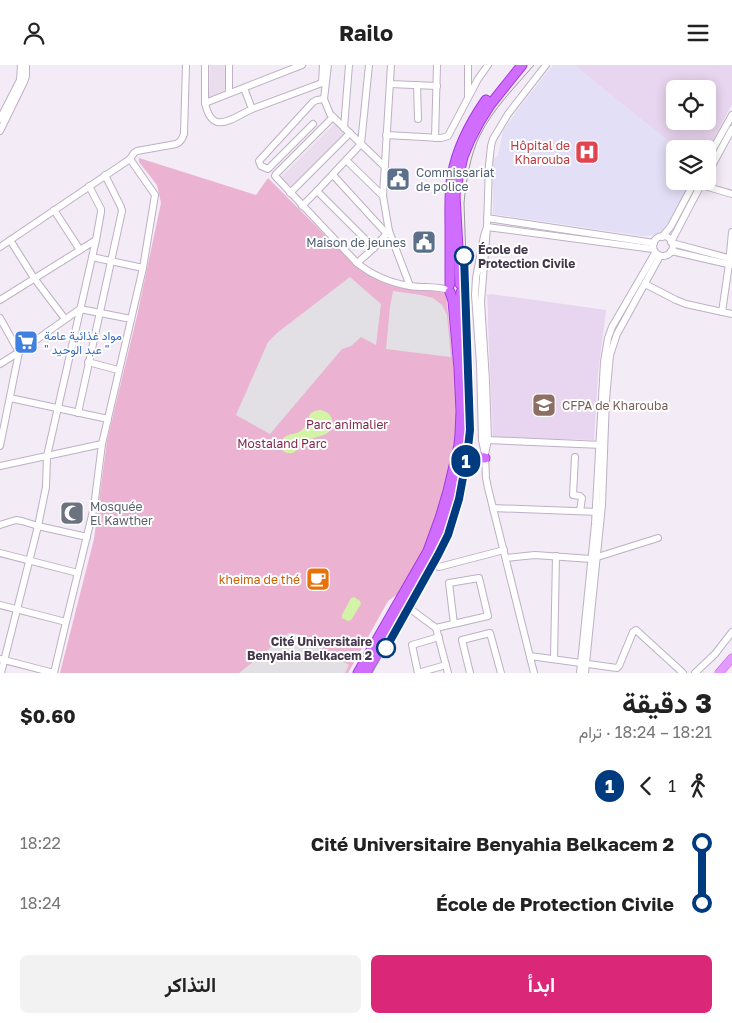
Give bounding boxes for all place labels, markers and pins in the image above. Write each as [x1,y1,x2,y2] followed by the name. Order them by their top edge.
[510,138,570,167] place label: Hôpital de Kharouba
[574,139,600,165] hospital icon: Hôpital de Kharouba
[416,165,495,194] place label: Commissariat de police
[385,166,411,192] public building icon: Commissariat de police
[411,229,437,255] public building icon: Maison de jeunes
[306,235,406,250] place label: Maison de jeunes
[478,242,575,271] place label: École de Protection Civile
[454,246,474,266] marker: École de Protection Civile
[44,328,122,358] place label: مواد غذائية عامة " عبد الوحيد "
[13,329,39,355] supermarket icon: مواد غذائية عامة " عبد الوحيد "
[531,392,557,418] school or university icon: CFPA de Kharouba
[562,398,668,413] place label: CFPA de Kharouba
[90,499,153,528] place label: Mosquée El Kawther
[59,500,85,526] mosque icon: Mosquée El Kawther
[305,566,331,592] cafe icon: kheima de thé
[219,572,300,587] place label: kheima de thé
[247,634,372,663] place label: Cité Universitaire Benyahia Belkacem 2
[376,638,396,658] marker: Cité Universitaire Benyahia Belkacem 2

